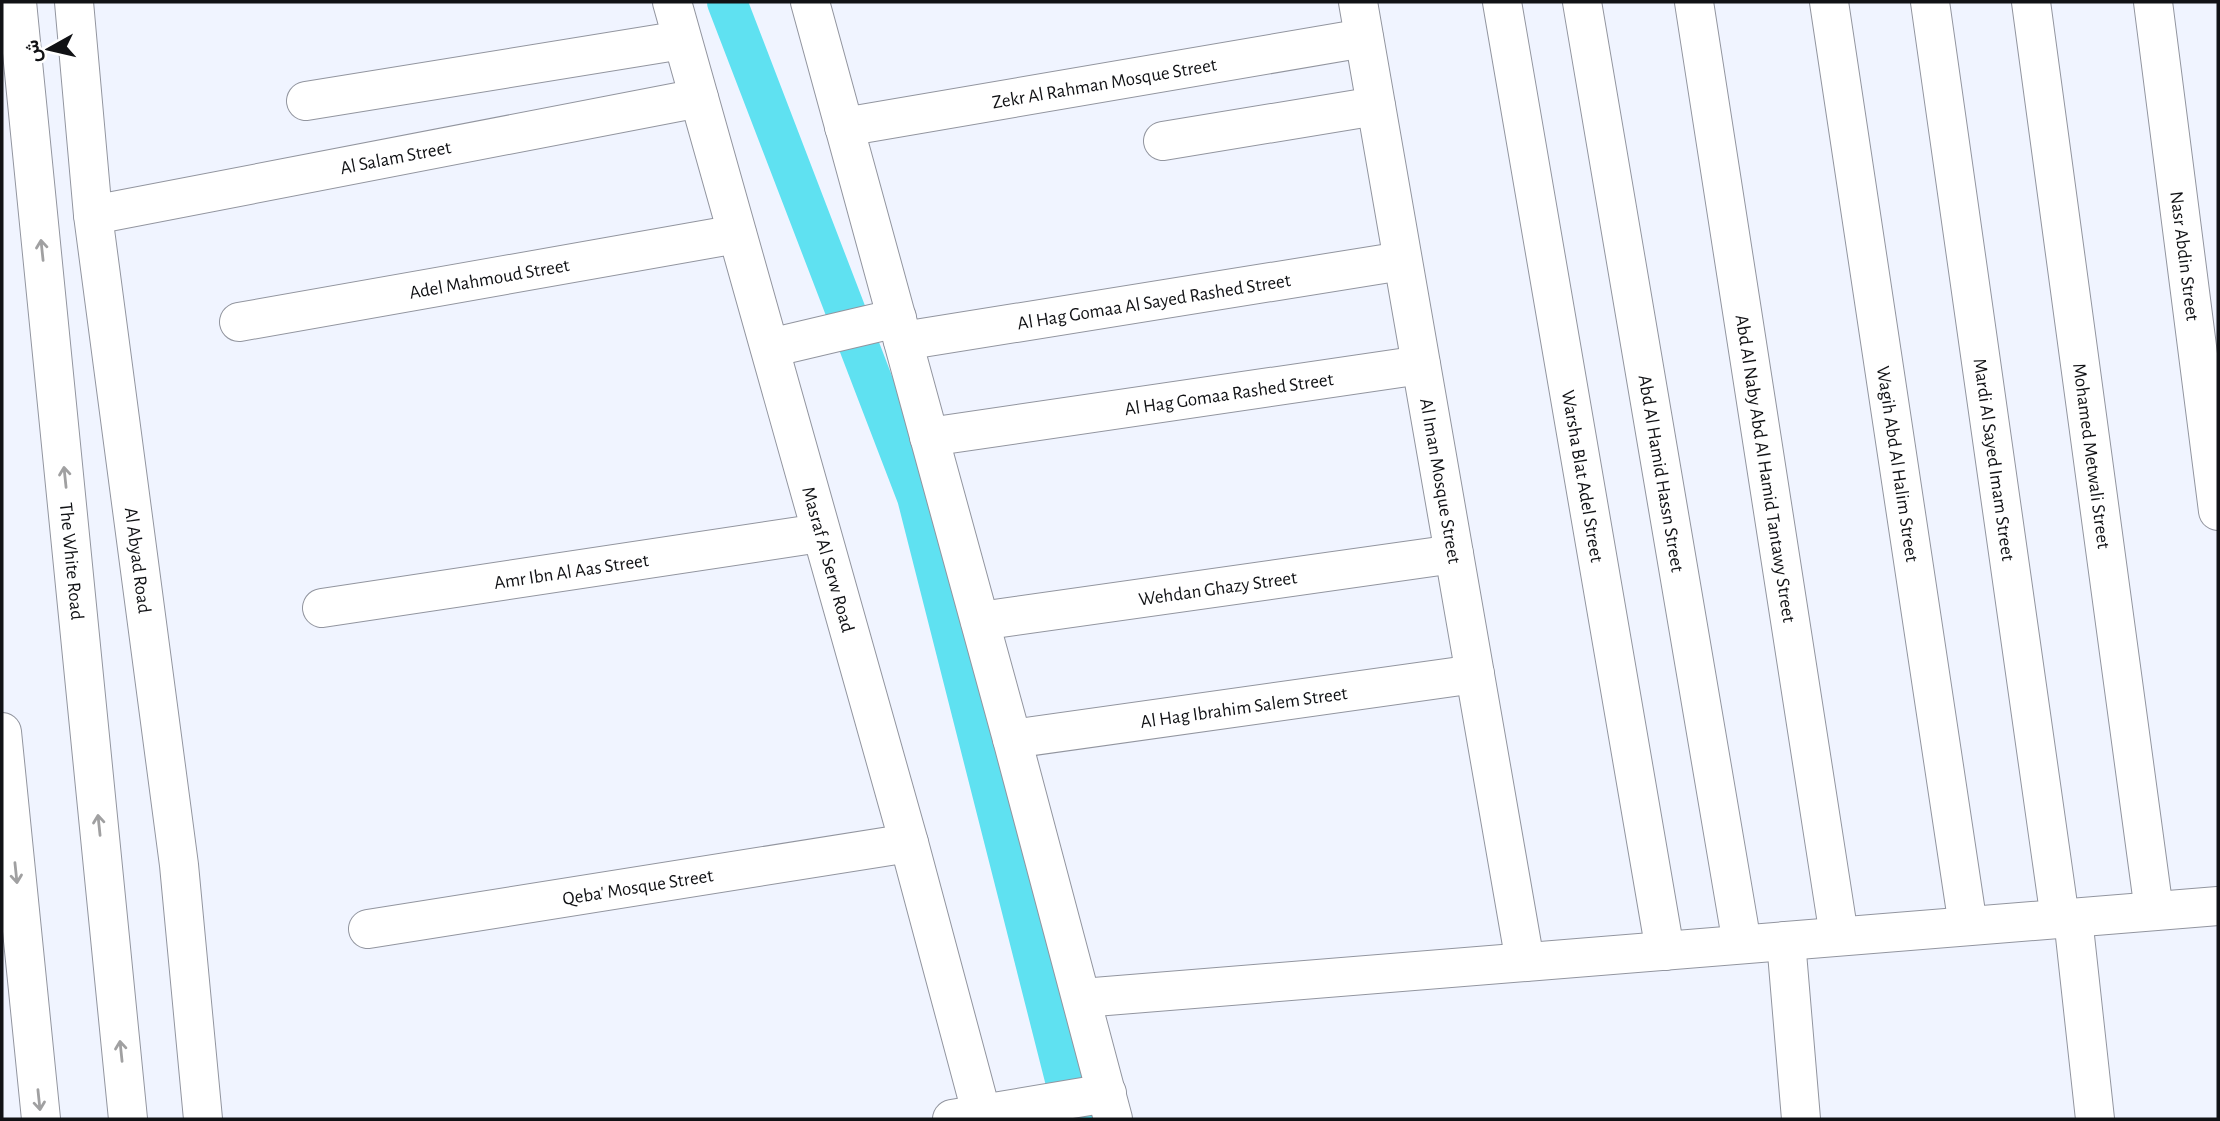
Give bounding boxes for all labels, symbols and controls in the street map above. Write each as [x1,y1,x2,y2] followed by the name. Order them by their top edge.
[14,14,84,84] north arrow
[23,38,46,64] text: ش
[991,55,1218,112] street label: Zekr Al Rahman Mosque Street
[339,138,453,178] street label: Al Salam Street
[2166,190,2202,322] street label: Nasr Abdin Street
[35,239,48,262] one-way arrow
[408,256,571,303] street label: Adel Mahmoud Street
[1016,271,1292,334] street label: Al Hag Gomaa Al Sayed Rashed Street
[1732,313,1798,624] street label: Abd Al Naby Abd Al Hamid Tantawy Street
[1970,357,2017,562] street label: Mardi Al Sayed Imam Street
[2069,362,2113,550] street label: Mohamed Metwali Street
[1873,365,1921,563] street label: Wagih Abd Al Halim Street
[1123,370,1335,419] street label: Al Hag Gomaa Rashed Street
[1634,373,1687,574] street label: Abd Al Hamid Hassn Street
[1558,389,1606,564] street label: Warsha Blat Adel Street
[1416,397,1464,565] street label: Al Iman Mosque Street
[58,466,71,488] one-way arrow
[798,485,857,635] street label: Masraf Al Serw Road
[56,502,86,621] street label: The White Road
[121,506,154,615] street label: Al Abyad Road
[493,551,650,593] street label: Amr Ibn Al Aas Street
[1137,568,1298,609] street label: Wehdan Ghazy Street
[1139,684,1349,732] street label: Al Hag Ibrahim Salem Street
[92,814,105,837] one-way arrow
[10,861,23,884] one-way arrow
[561,866,715,909] street label: Qeba' Mosque Street
[115,1041,128,1063] one-way arrow
[33,1088,46,1110] one-way arrow

